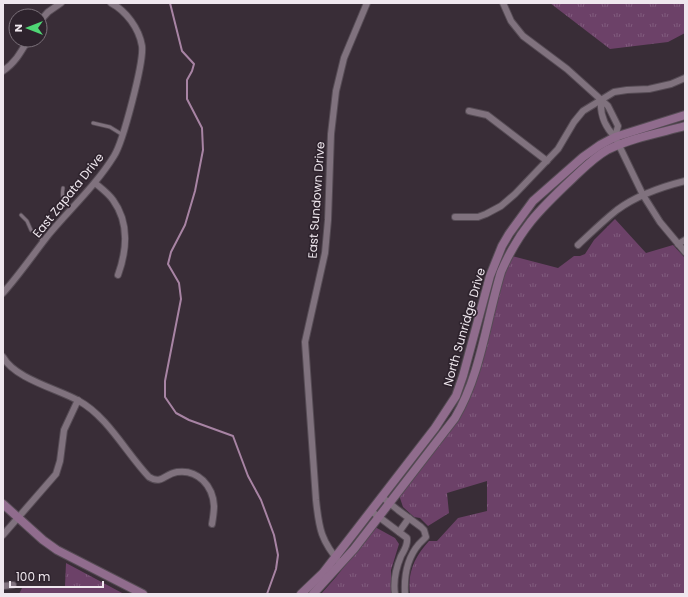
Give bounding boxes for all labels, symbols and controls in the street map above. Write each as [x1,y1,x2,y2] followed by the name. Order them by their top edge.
[8,8,48,48] north arrow
[10,24,26,32] text: N
[303,141,329,259] street label: East Sundown Drive
[28,149,108,241] street label: East Zapata Drive
[439,266,489,388] street label: North Sunridge Drive
[10,563,103,589] scale bar
[16,568,50,585] text: 100 m

